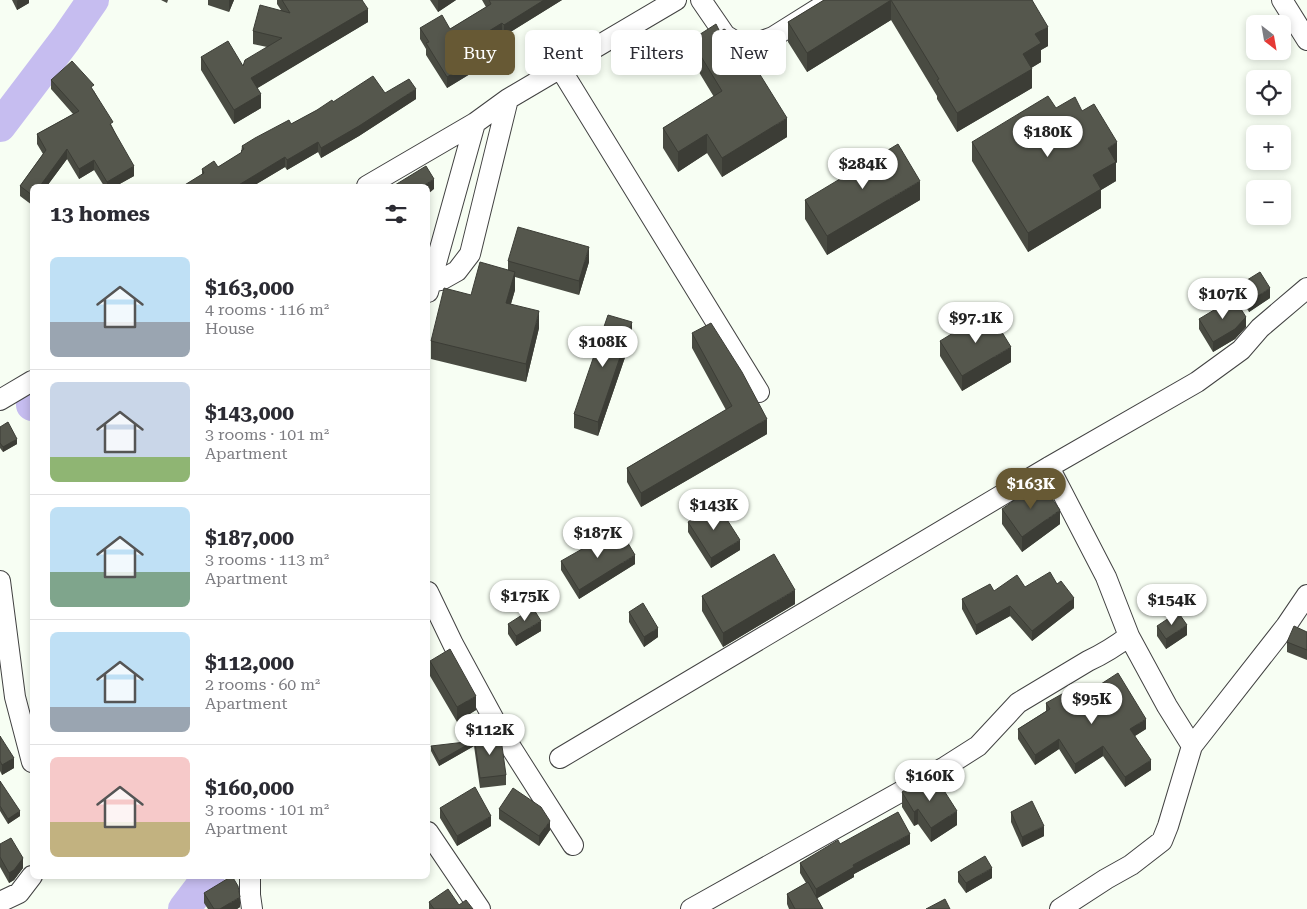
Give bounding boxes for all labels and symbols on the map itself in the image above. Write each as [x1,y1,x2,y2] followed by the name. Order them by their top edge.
[1246,15,1291,60] north arrow
[1013,116,1083,158] pin: $180K
[828,148,898,190] pin: $284K
[1188,278,1258,320] pin: $107K
[935,302,1017,344] pin: $97.1K
[568,326,638,368] pin: $108K
[996,468,1066,510] pin: $163K
[679,488,749,531] pin: $143K
[563,516,633,559] pin: $187K
[490,580,560,622] pin: $175K
[1137,584,1207,626] pin: $154K
[1062,682,1122,725] pin: $95K
[455,714,525,756] pin: $112K
[895,760,965,802] pin: $160K

